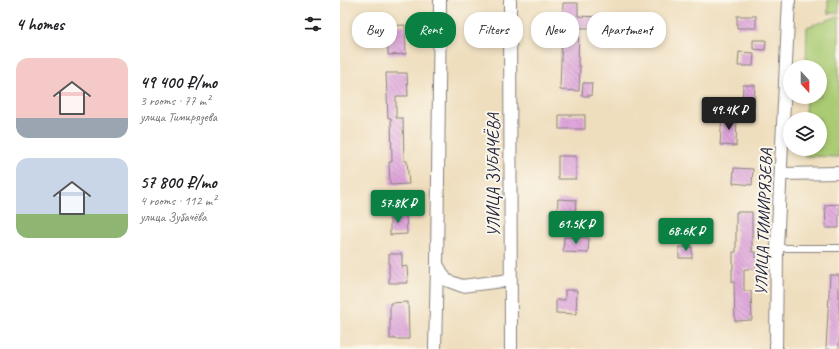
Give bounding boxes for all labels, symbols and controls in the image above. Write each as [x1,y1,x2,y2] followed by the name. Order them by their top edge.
[352,12,397,48] chip: Buy
[405,12,456,48] chip: Rent
[464,12,523,48] chip: Filters
[531,12,579,48] chip: New
[587,12,666,48] chip: Apartment
[302,13,324,35] icon: filters
[16,14,64,35] text: 4 homes
[783,60,827,104] north arrow
[783,60,827,156] map controls
[140,72,217,93] text: 49 400 ₽/mo
[48,74,96,122] icon: home
[140,93,210,109] text: 3 rooms · 77 m²
[692,97,766,131] pin: 49.4K ₽
[711,102,747,118] text: 49.4K ₽
[140,109,217,125] text: улица Тимирязева
[483,112,504,237] street label: УЛИЦА ЗУБАЧЁВА
[783,112,827,156] button: layers
[750,148,777,296] street label: УЛИЦА ТИМИРЯЗЕВА
[140,172,217,193] text: 57 800 ₽/mo
[48,174,96,222] icon: home
[361,190,435,224] pin: 57.8K ₽
[140,193,216,209] text: 4 rooms · 112 m²
[380,195,416,211] text: 57.8K ₽
[140,209,207,225] text: улица Зубачёва
[539,211,613,245] pin: 61.5K ₽
[558,216,594,232] text: 61.5K ₽
[649,218,723,252] pin: 68.6K ₽
[667,223,705,239] text: 68.6K ₽

